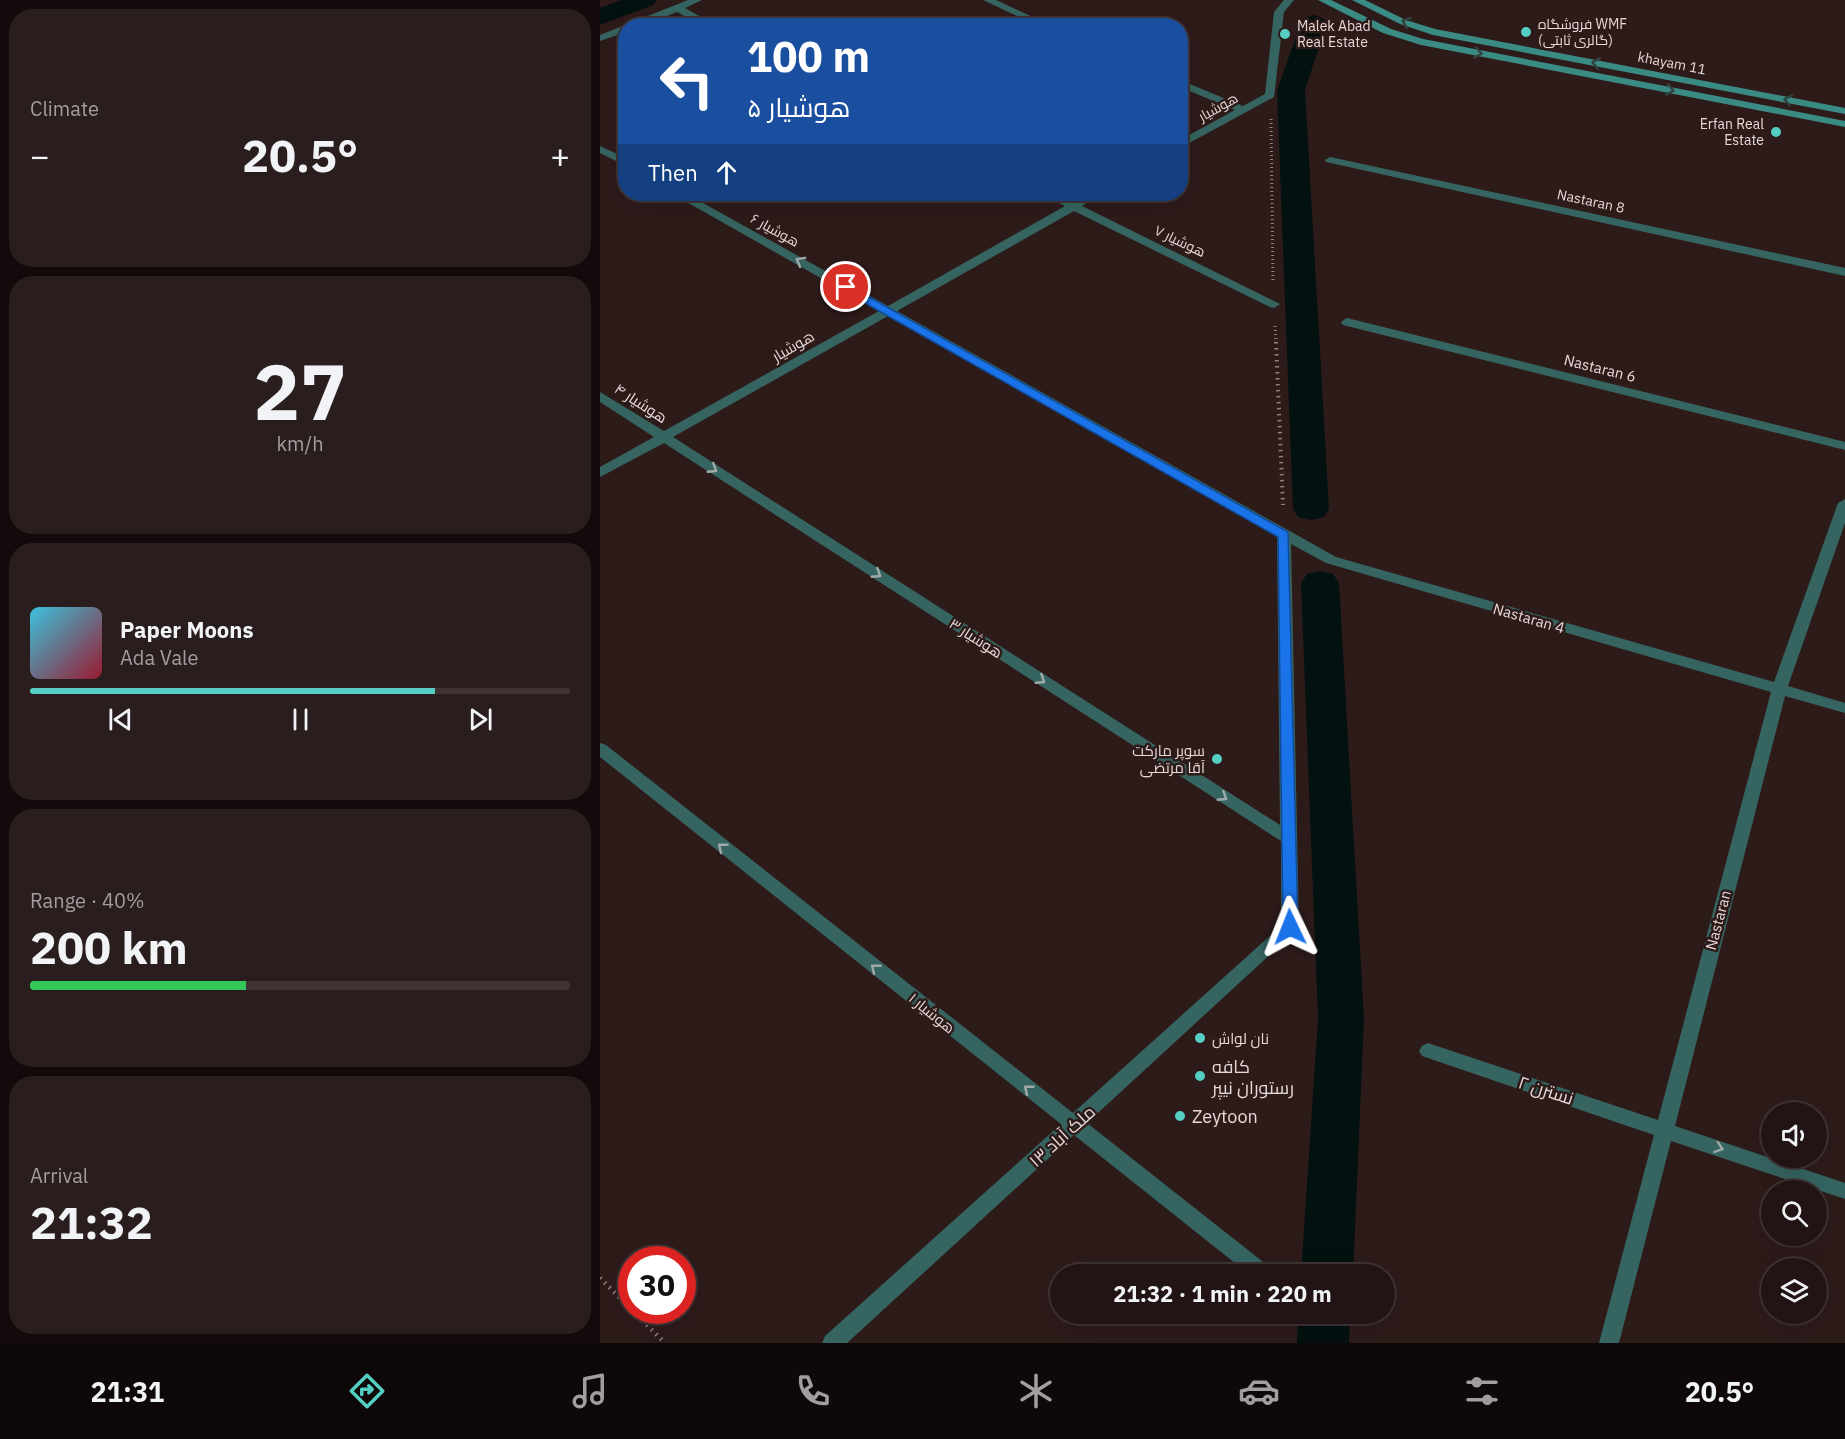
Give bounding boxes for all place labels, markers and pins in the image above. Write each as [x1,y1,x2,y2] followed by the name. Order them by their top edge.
[1538,15,1627,49] place label: فروشگاه WMF (گالری ثابتی)
[1297,17,1371,51] place label: Malek Abad Real Estate
[1519,25,1533,39] marker: فروشگاه WMF (گالری ثابتی)
[1278,27,1292,41] marker: Malek Abad Real Estate
[1700,115,1764,149] place label: Erfan Real Estate
[1769,125,1783,139] marker: Erfan Real Estate
[820,261,871,312] pin
[1132,741,1205,778] place label: سوپر مارکت آقا مرتضی
[1210,752,1224,766] marker: سوپر مارکت آقا مرتضی
[1212,1029,1269,1049] place label: نان لواش
[1193,1031,1207,1045] marker: نان لواش
[1211,1055,1294,1100] place label: کافه رستوران نیپر
[1193,1069,1207,1083] marker: کافه رستوران نیپر
[1192,1105,1258,1128] place label: Zeytoon
[1173,1109,1187,1123] marker: Zeytoon

